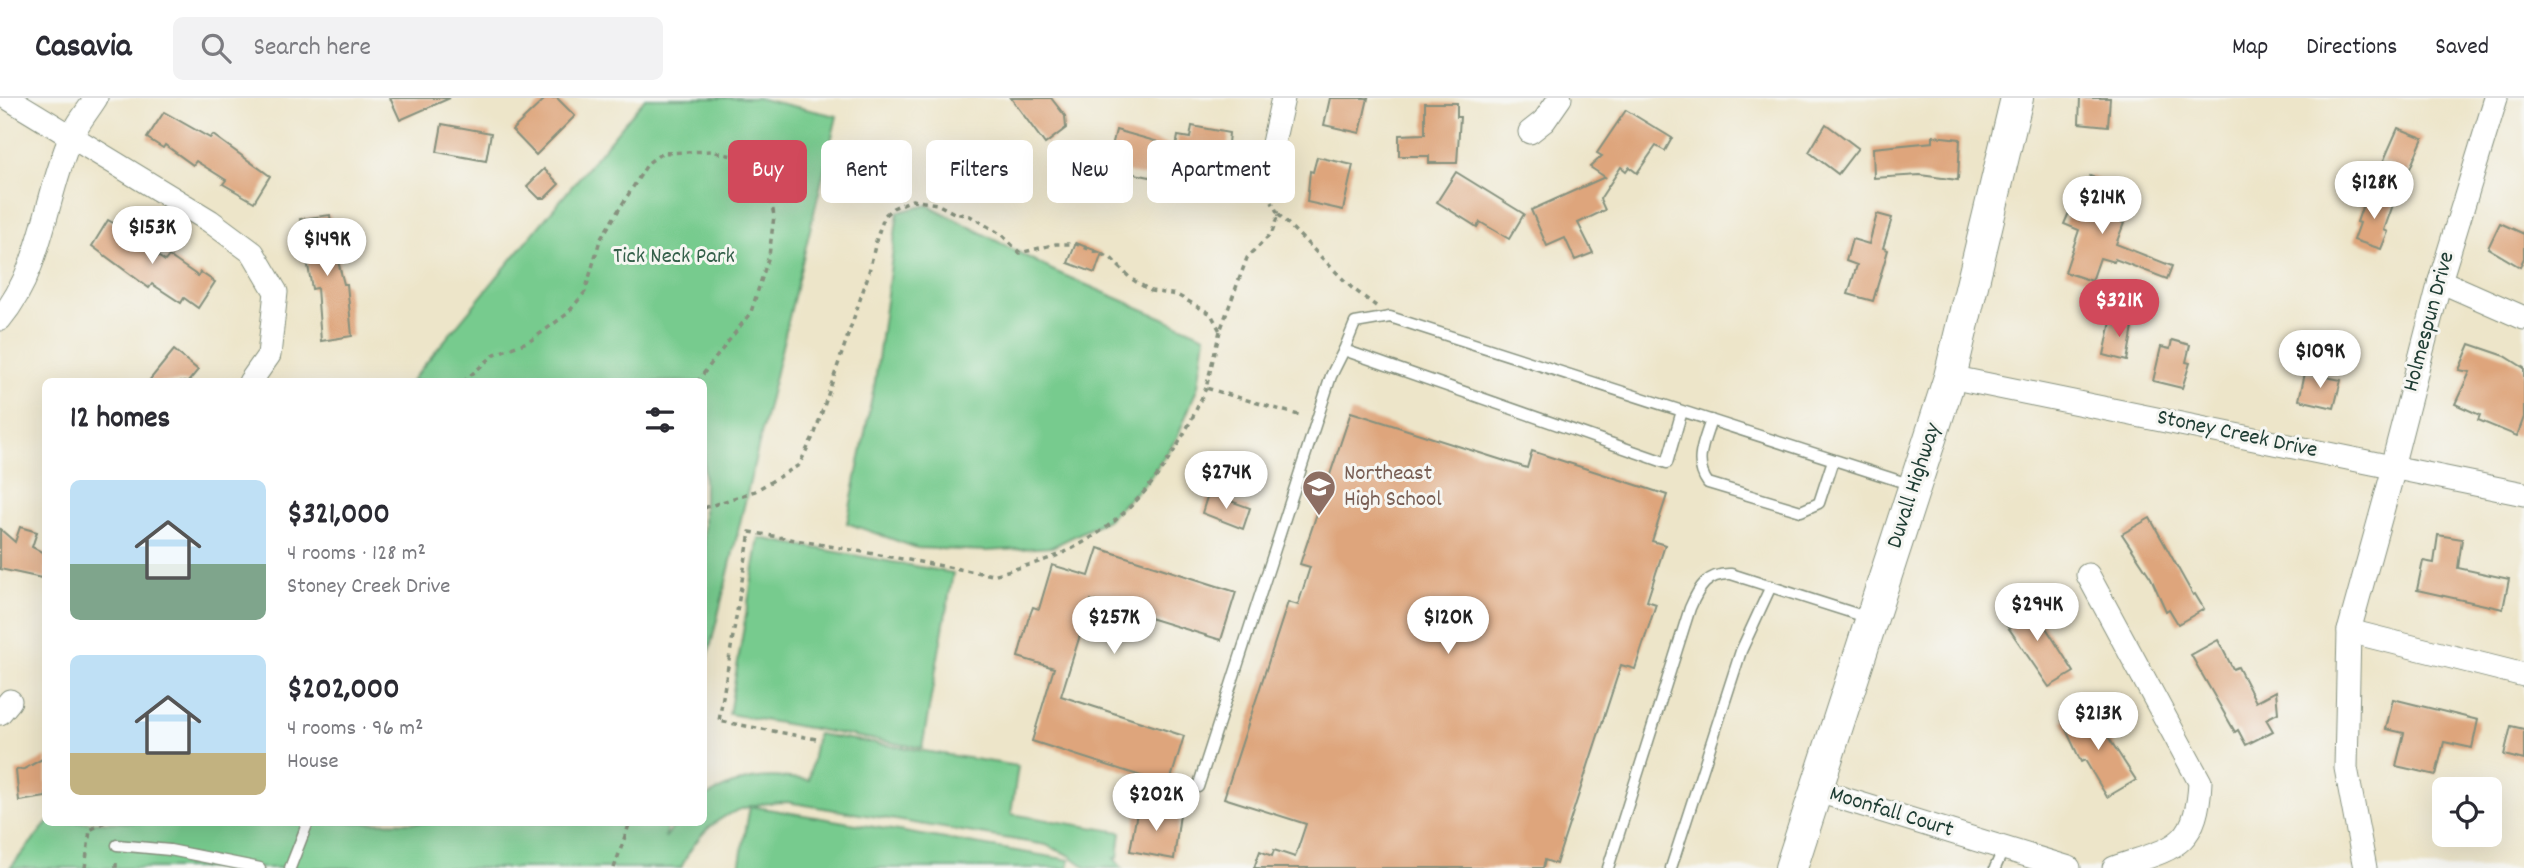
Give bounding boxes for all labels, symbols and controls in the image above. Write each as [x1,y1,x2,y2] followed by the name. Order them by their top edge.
[173,17,663,80] search box
[35,25,131,72] text: Casavia
[197,29,235,67] icon: search
[253,30,371,67] text: Search here
[2232,31,2268,65] text: Map
[2306,31,2397,65] text: Directions
[2435,31,2489,65] text: Saved
[728,140,807,203] chip: Buy
[821,140,912,203] chip: Rent
[926,140,1033,203] chip: Filters
[1047,140,1133,203] chip: New
[1147,140,1295,203] chip: Apartment
[2325,162,2423,221] pin: $128K
[2351,167,2397,200] text: $128K
[2053,176,2151,236] pin: $214K
[2079,182,2125,215] text: $214K
[103,206,201,266] pin: $153K
[128,212,176,245] text: $153K
[278,218,376,278] pin: $149K
[303,224,351,257] text: $149K
[613,241,735,274] park label: Tick Neck Park
[2395,248,2465,396] street label: Holmespun Drive
[2070,280,2168,339] pin: $321K
[2095,285,2143,318] text: $321K
[2271,330,2369,390] pin: $109K
[2295,336,2345,369] text: $109K
[70,399,170,442] text: 12 homes
[641,401,679,439] icon: filters
[2154,402,2320,468] street label: Stoney Creek Drive
[1879,418,1951,553] street label: Duvall Highway
[1177,452,1275,511] pin: $274K
[1201,457,1251,490] text: $274K
[1344,458,1442,517] place label: Northeast High School
[1300,468,1338,517] school or university icon: Northeast High School
[287,495,390,538] text: $321,000
[126,508,210,592] icon: home
[287,538,426,571] text: 4 rooms · 128 m²
[287,571,450,604] text: Stoney Creek Drive
[1988,584,2086,643] pin: $294K
[2011,589,2063,622] text: $294K
[1065,596,1163,656] pin: $257K
[1399,596,1497,656] pin: $120K
[1088,602,1140,635] text: $257K
[1423,602,1473,635] text: $120K
[287,670,400,713] text: $202,000
[126,683,210,767] icon: home
[2049,692,2147,752] pin: $213K
[2074,698,2122,731] text: $213K
[287,713,423,746] text: 4 rooms · 96 m²
[287,746,339,779] text: House
[1107,774,1205,833] pin: $202K
[2432,777,2502,847] map controls
[2432,777,2502,847] button: locate
[1825,778,1957,848] street label: Moonfall Court
[1129,779,1183,812] text: $202K

